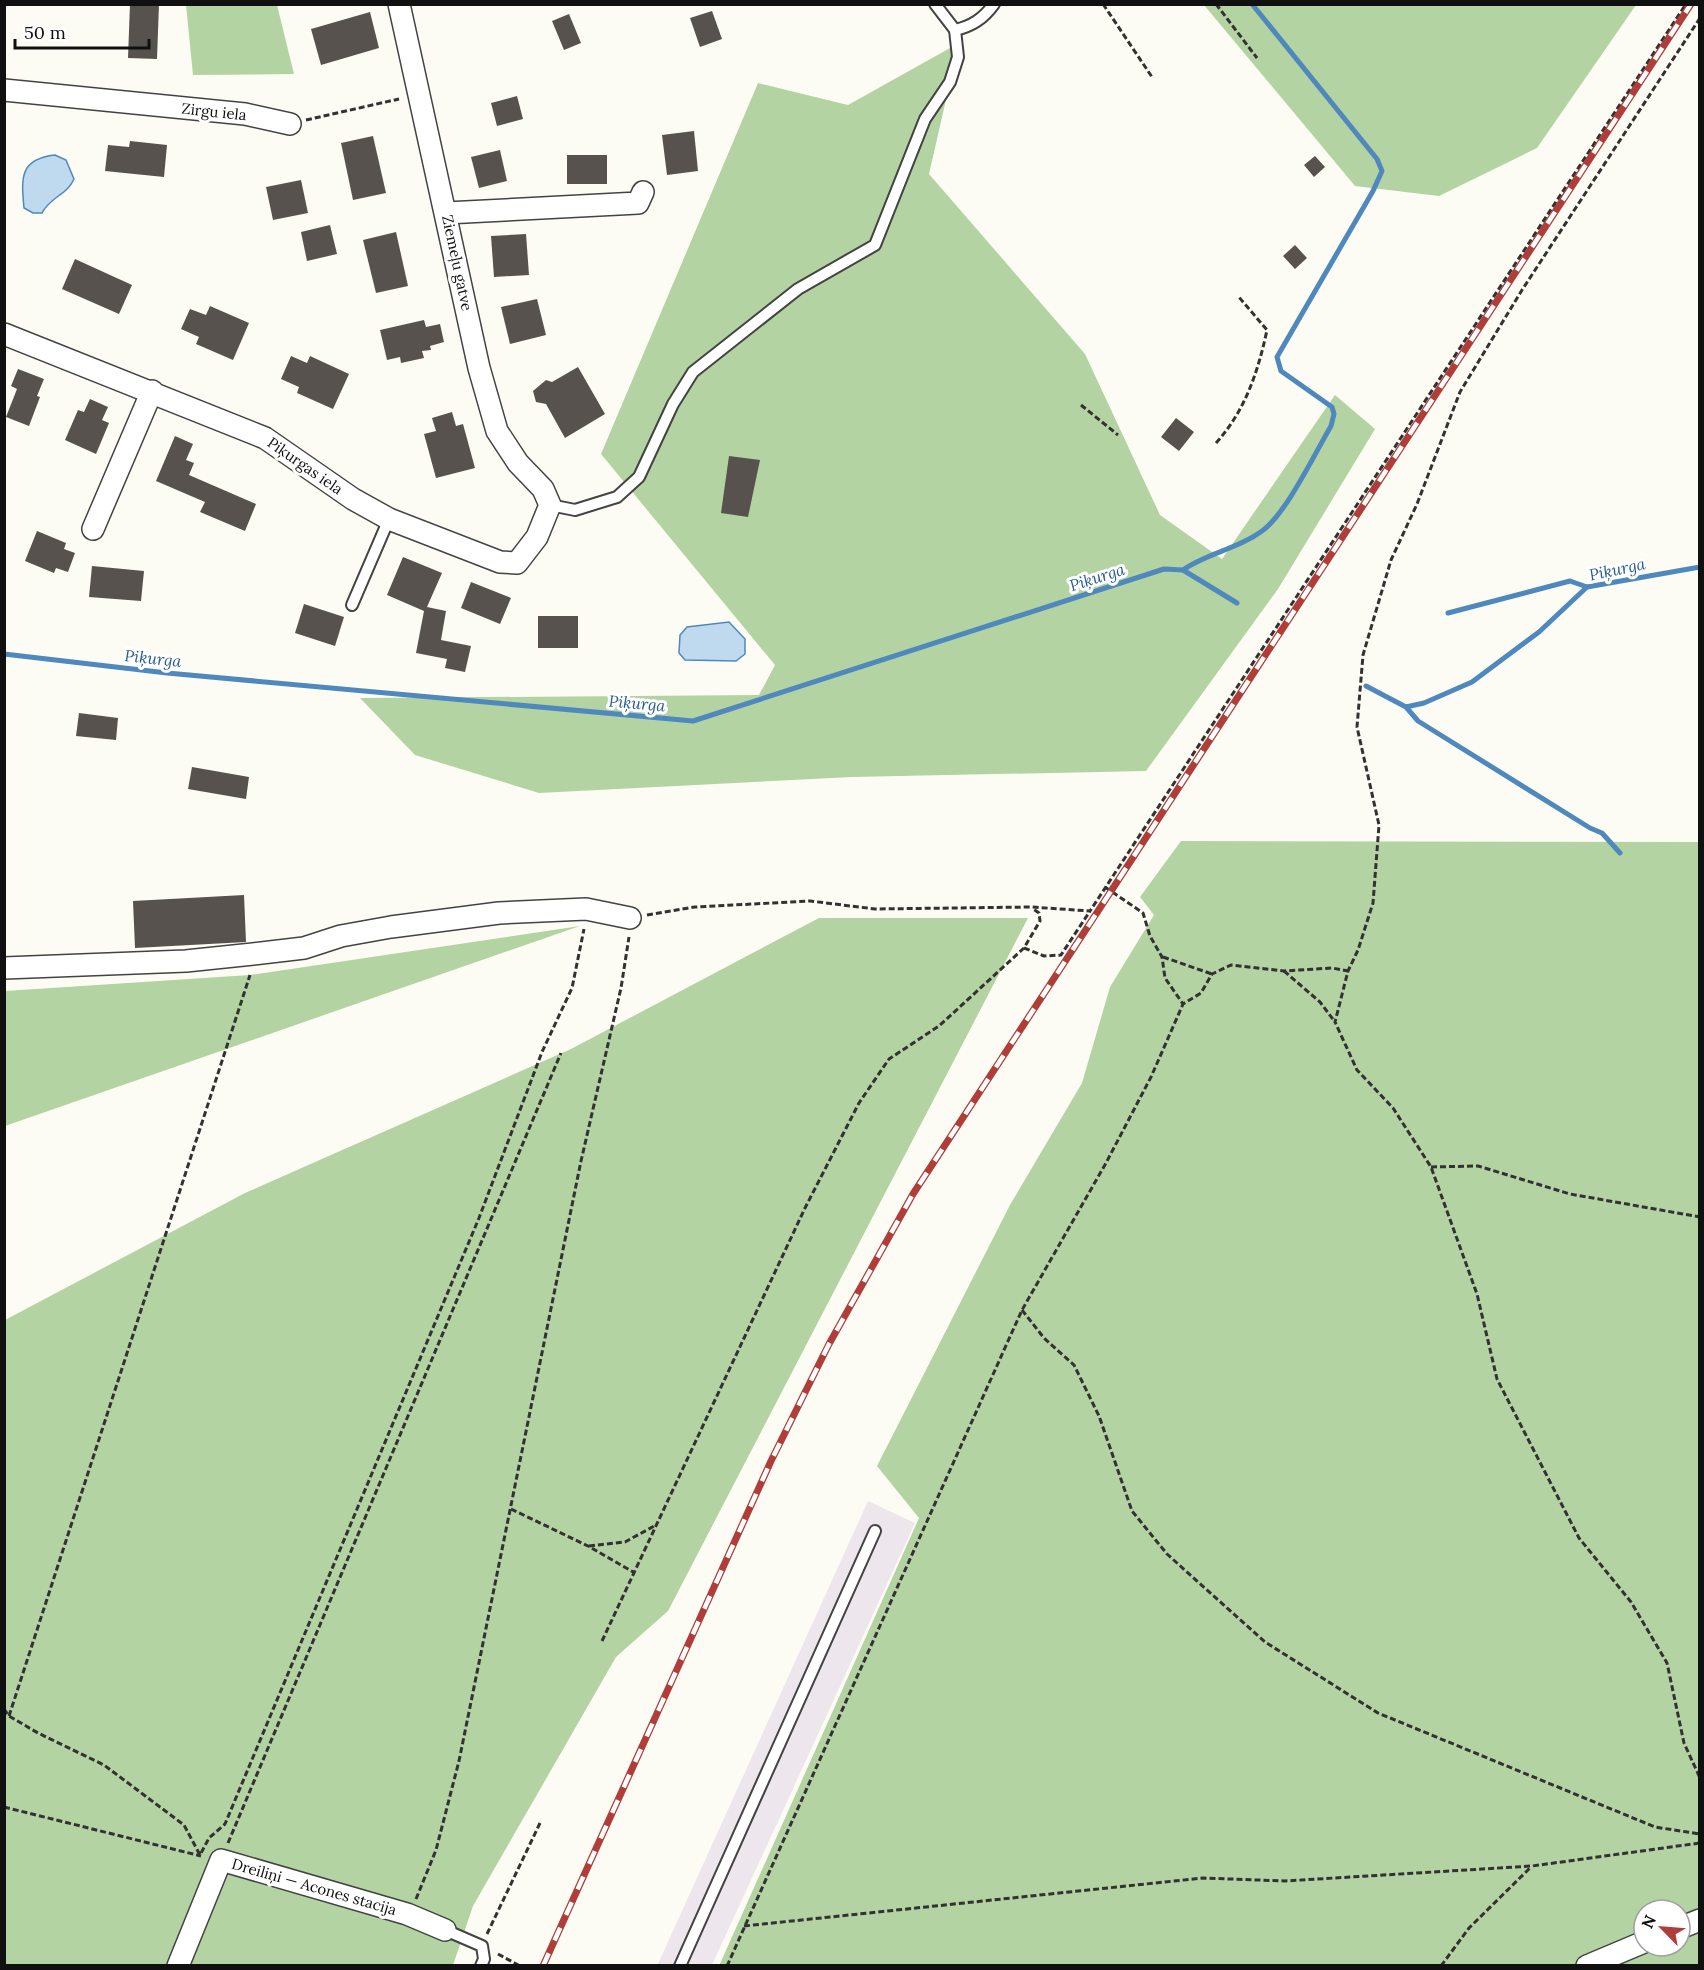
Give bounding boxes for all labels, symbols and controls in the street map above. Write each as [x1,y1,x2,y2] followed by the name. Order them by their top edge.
[15,12,148,50] scale bar
[24,21,66,44] text: 50 m
[181,99,248,124] street label: Zirgu iela
[437,213,477,313] street label: Ziemeļu gatve
[263,433,347,500] street label: Piķurgas iela
[1587,553,1647,585] water label: Piķurga
[1067,559,1127,595] water label: Piķurga
[124,645,183,671] water label: Piķurga
[608,691,666,715] water label: Piķurga
[229,1854,399,1920] street label: Dreiliņi — Acones stacija
[1632,1898,1692,1958] north arrow
[1637,1912,1660,1931] text: N

